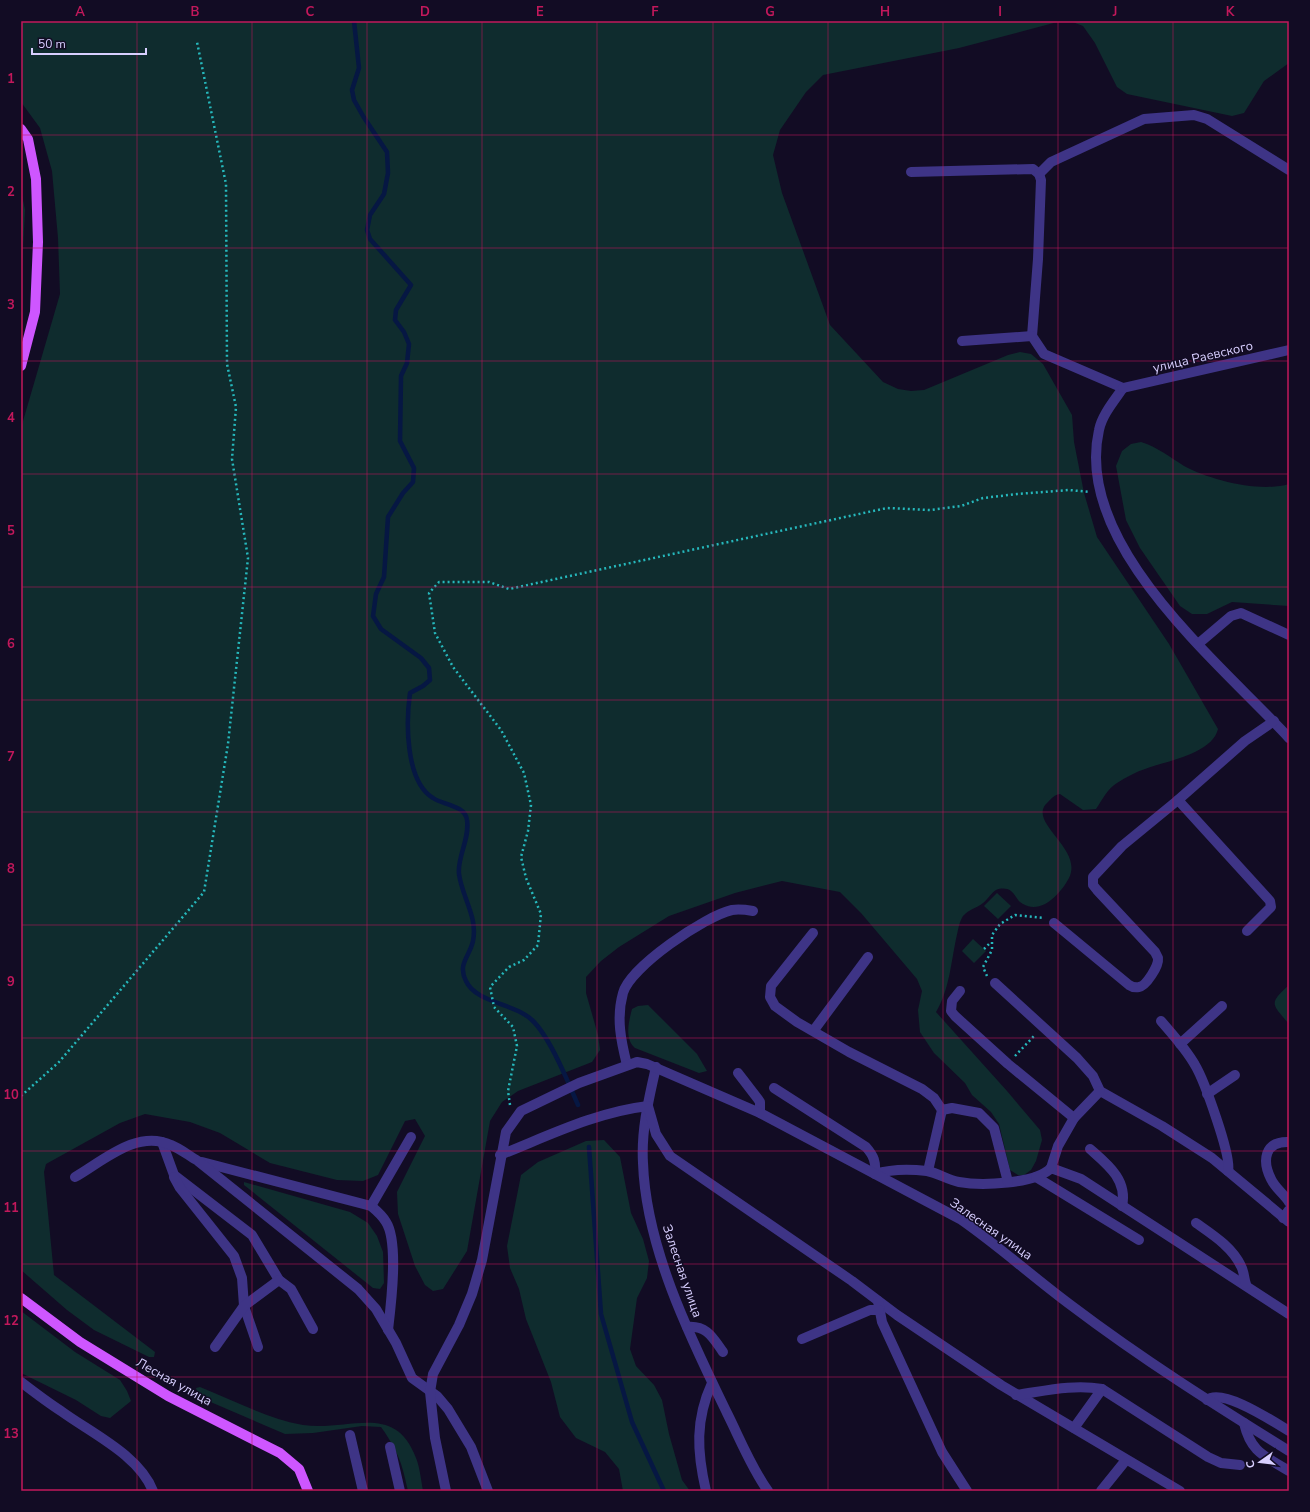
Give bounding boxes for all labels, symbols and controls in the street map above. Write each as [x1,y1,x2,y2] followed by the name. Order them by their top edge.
[75,3,85,21] text: A
[191,3,200,21] text: B
[306,3,315,21] text: C
[420,3,430,21] text: D
[536,3,544,21] text: E
[651,3,659,21] text: F
[765,3,775,21] text: G
[880,3,890,21] text: H
[998,3,1002,21] text: I
[1112,3,1117,21] text: J
[1226,3,1235,21] text: K
[32,30,146,56] scale bar
[38,36,66,52] text: 50 m
[7,70,15,88] text: 1
[7,183,15,201] text: 2
[7,296,15,314] text: 3
[1151,337,1255,377] street label: улица Раевского
[7,409,15,427] text: 4
[7,522,15,540] text: 5
[7,635,15,653] text: 6
[7,748,15,766] text: 7
[7,860,15,878] text: 8
[7,973,15,991] text: 9
[3,1086,19,1104] text: 10
[946,1194,1036,1264] street label: Залесная улица
[3,1199,19,1217] text: 11
[658,1222,706,1320] street label: Залесная улица
[3,1312,19,1330] text: 12
[133,1354,215,1410] street label: Лесная улица
[3,1425,19,1443] text: 13
[1240,1442,1280,1482] north arrow
[1242,1458,1259,1470] text: С

